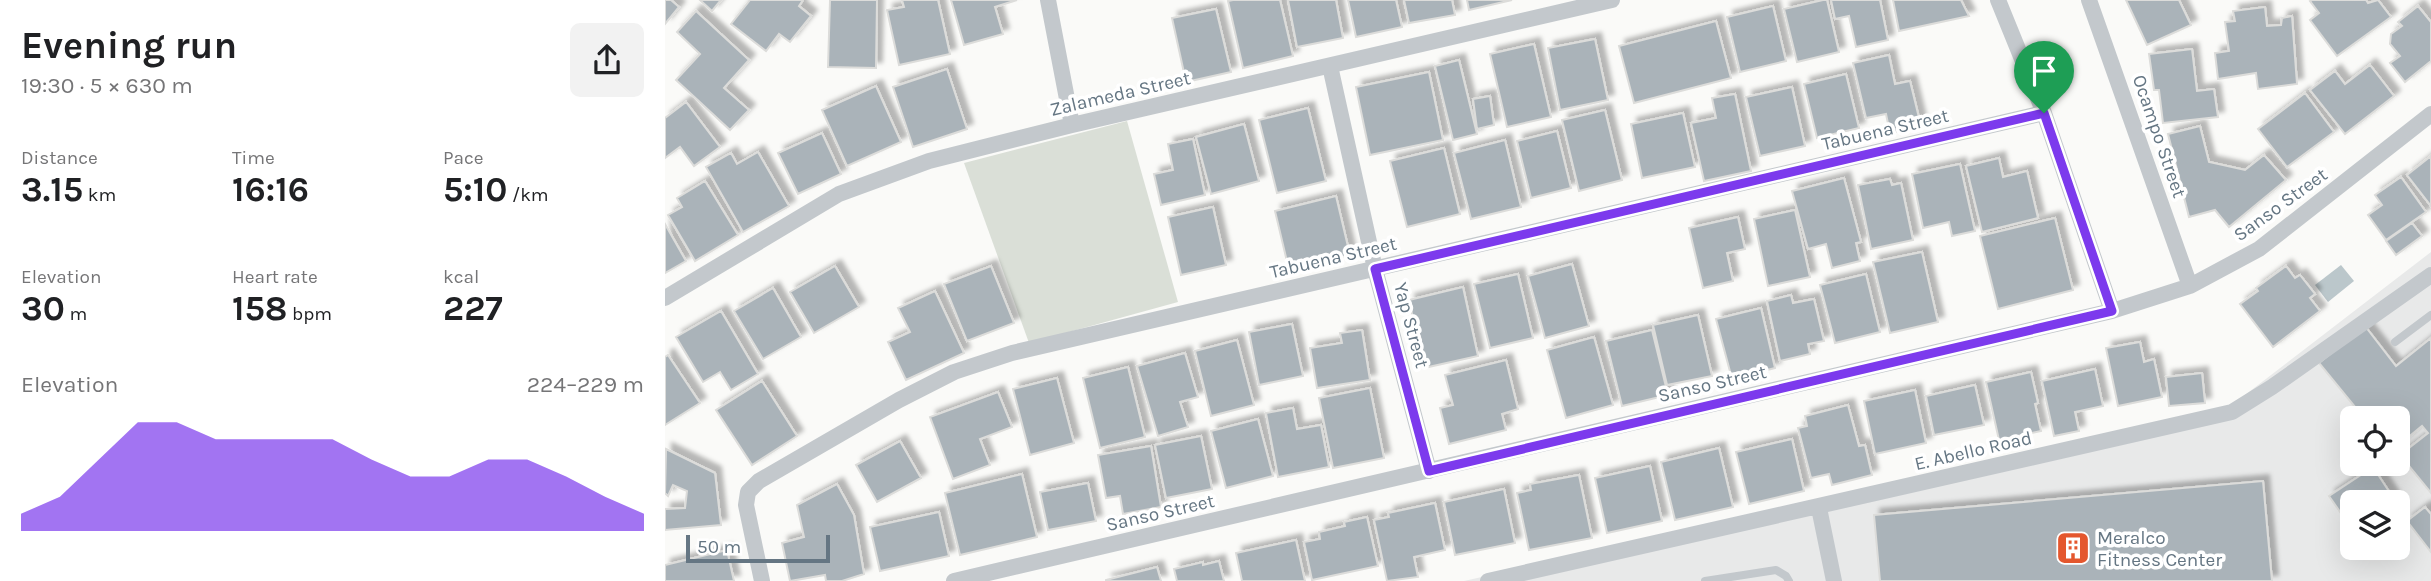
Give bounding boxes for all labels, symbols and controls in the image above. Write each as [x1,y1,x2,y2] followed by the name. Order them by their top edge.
[21,23,237,68] text: Evening run
[570,23,644,97] button: share
[2014,41,2074,113] pin
[2025,52,2063,90] icon: arrive
[1048,67,1193,121] street label: Zalameda Street
[21,72,193,99] text: 19:30 · 5 × 630 m
[2128,72,2190,201] street label: Ocampo Street
[1820,105,1951,155] street label: Tabuena Street
[21,147,98,169] text: Distance
[232,147,275,169] text: Time
[443,147,484,169] text: Pace
[2229,163,2332,246] street label: Sanso Street
[21,169,83,210] text: 3.15
[232,169,309,210] text: 16:16
[443,169,507,210] text: 5:10
[83,184,116,206] text: km
[507,184,549,206] text: /km
[1268,233,1399,283] street label: Tabuena Street
[21,266,101,288] text: Elevation
[232,266,318,288] text: Heart rate
[443,266,479,288] text: kcal
[1389,280,1433,370] street label: Yap Street
[21,288,65,329] text: 30
[232,288,287,329] text: 158
[443,288,503,329] text: 227
[65,303,87,325] text: m
[287,303,332,325] text: bpm
[1656,361,1769,407] street label: Sanso Street
[21,371,118,398] text: Elevation
[527,371,644,398] text: 224–229 m
[2340,406,2410,560] map controls
[2340,406,2410,476] button: locate
[1912,427,2034,475] street label: E. Abello Road
[1104,490,1217,536] street label: Sanso Street
[2340,490,2410,560] button: layers
[2097,527,2222,571] place label: Meralco Fitness Center
[2054,529,2092,567] building icon: Meralco Fitness Center
[686,532,829,564] scale bar
[697,536,741,558] text: 50 m

